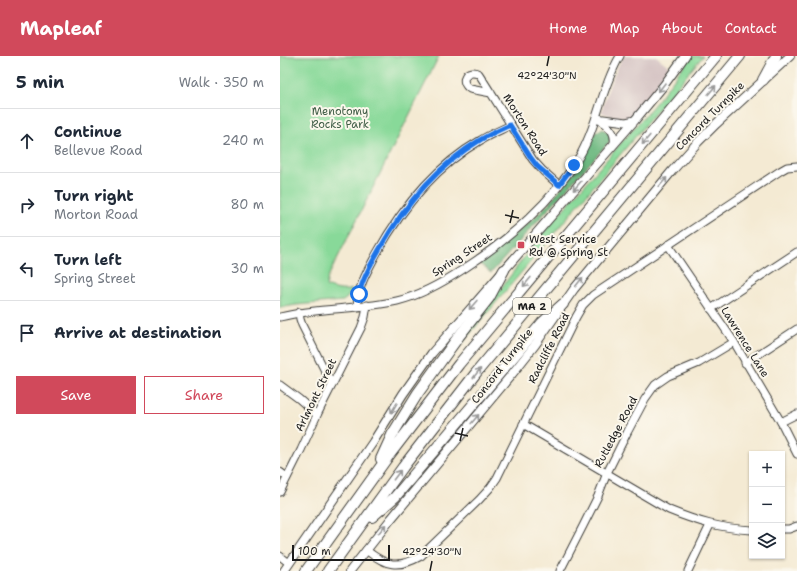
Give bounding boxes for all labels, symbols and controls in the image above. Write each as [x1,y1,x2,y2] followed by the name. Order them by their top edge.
[20,16,102,41] text: Mapleaf
[549,19,588,37] text: Home
[610,19,640,37] text: Map
[662,19,703,37] text: About
[725,19,777,37] text: Contact
[517,69,577,82] text: 42°24'30"N
[16,71,64,93] text: 5 min
[179,74,264,91] text: Walk · 350 m
[672,78,748,154] street label: Concord Turnpike
[657,82,666,93] one-way arrow
[708,84,717,95] one-way arrow
[499,91,551,159] street label: Morton Road
[311,104,369,132] park label: Menotomy Rocks Park
[54,122,122,142] text: Continue
[16,130,38,152] icon: ahead
[222,132,264,149] text: 240 m
[642,134,651,145] one-way arrow
[54,142,143,159] text: Bellevue Road
[565,156,583,174] route end
[658,177,667,188] one-way arrow
[573,181,582,192] one-way arrow
[54,186,134,206] text: Turn right
[16,194,38,216] icon: right
[230,196,264,213] text: 80 m
[54,206,138,223] text: Morton Road
[429,230,495,280] street label: Spring Street
[529,232,608,260] place label: West Service Rd @ Spring St
[516,240,526,250] marker: West Service Rd @ Spring St
[54,250,122,270] text: Turn left
[16,258,38,280] icon: left
[230,260,264,277] text: 30 m
[54,270,136,287] text: Spring Street
[523,277,532,288] one-way arrow
[575,277,584,288] one-way arrow
[350,285,368,303] route start
[513,298,551,314] road number: MA 2
[469,300,478,310] one-way arrow
[717,304,773,380] street label: Lawrence Lane
[525,310,573,386] street label: Radcliffe Road
[16,322,38,344] icon: arrive
[54,323,222,343] text: Arrive at destination
[468,325,536,407] street label: Concord Turnpike
[292,356,340,434] street label: Arlmont Street
[472,367,481,378] one-way arrow
[16,376,136,414] button: Save
[144,376,264,414] button: Share
[591,394,641,470] street label: Rutledge Road
[390,402,398,414] one-way arrow
[471,413,480,424] one-way arrow
[749,451,785,559] map controls
[749,451,785,487] button: +
[393,470,401,481] one-way arrow
[749,487,785,523] button: −
[378,523,387,534] one-way arrow
[749,523,785,559] button: layers
[292,543,390,562] scale bar
[298,544,331,559] text: 100 m
[402,545,462,558] text: 42°24'30"N

